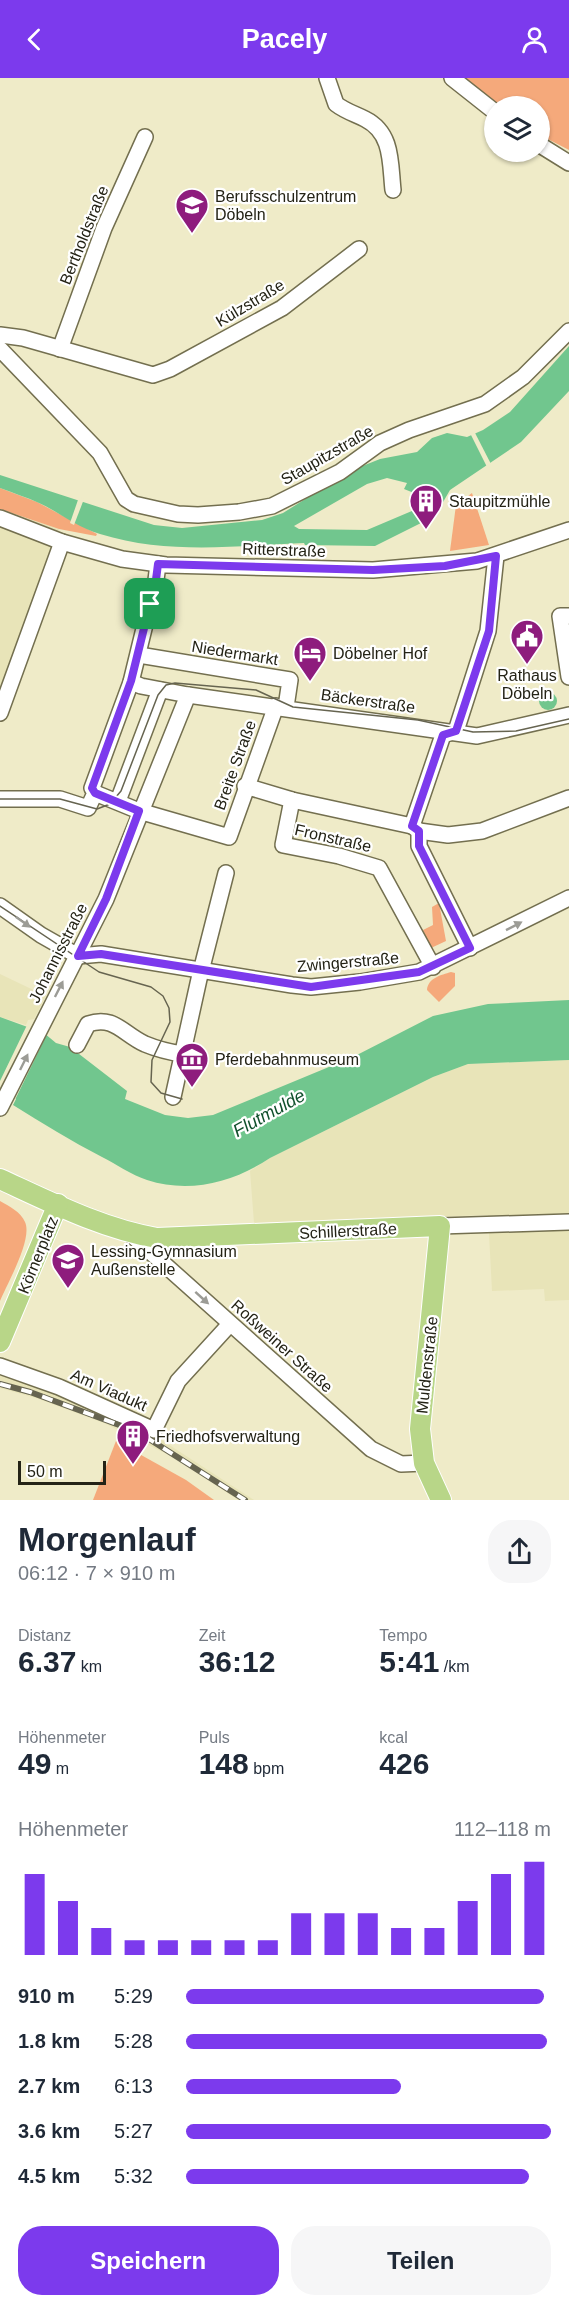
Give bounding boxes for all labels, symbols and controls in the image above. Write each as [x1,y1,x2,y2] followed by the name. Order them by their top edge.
[18,23,51,56] icon: back
[518,23,551,56] icon: person
[242,24,327,54] text: Pacely
[484,96,550,162] map controls
[484,96,550,162] button: layers
[56,183,112,287] street label: Bertholdstraße
[174,187,210,234] school or university icon: Berufsschulzentrum Döbeln
[215,188,356,223] place label: Berufsschulzentrum Döbeln
[213,276,287,330] street label: Külzstraße
[278,422,376,488] street label: Staupitzstraße
[408,483,444,530] building icon: Staupitzmühle
[449,493,550,510] place label: Staupitzmühle
[242,540,326,560] street label: Ritterstraße
[124,578,175,629] pin
[133,587,166,620] icon: arrive
[509,618,545,665] public building icon: Rathaus Döbeln
[292,635,328,682] hotel icon: Döbelner Hof
[191,638,280,668] street label: Niedermarkt
[333,645,428,662] place label: Döbelner Hof
[497,667,557,702] place label: Rathaus Döbeln
[320,686,416,716] street label: Bäckerstraße
[211,718,259,812] street label: Breite Straße
[293,821,373,855] street label: Fronstraße
[26,900,90,1006] street label: Johannisstraße
[14,916,30,928] one-way arrow
[506,921,523,931] one-way arrow
[296,949,400,975] street label: Zwingerstraße
[54,980,64,997] one-way arrow
[174,1041,210,1088] museum icon: Pferdebahnmuseum
[215,1051,359,1068] place label: Pferdebahnmuseum
[19,1053,28,1070] one-way arrow
[230,1085,308,1141] water label: Flutmulde
[15,1214,61,1296] street label: Körnerplatz
[299,1220,397,1242] street label: Schillerstraße
[50,1242,86,1289] school or university icon: Lessing-Gymnasium Außenstelle
[91,1243,237,1278] place label: Lessing-Gymnasium Außenstelle
[194,1291,209,1304] one-way arrow
[228,1296,336,1396] street label: Roßweiner Straße
[413,1315,441,1415] street label: Muldenstraße
[68,1366,150,1415] street label: Am Viadukt
[115,1418,151,1465] building icon: Friedhofsverwaltung
[156,1428,300,1445] place label: Friedhofsverwaltung
[18,1458,106,1486] scale bar
[27,1463,63,1480] text: 50 m
[488,1520,551,1583] button: share
[18,1521,196,1558] text: Morgenlauf
[18,1562,175,1584] text: 06:12 · 7 × 910 m
[18,1627,71,1644] text: Distanz
[199,1627,225,1644] text: Zeit
[379,1627,427,1644] text: Tempo
[18,1645,76,1678] text: 6.37
[199,1645,275,1678] text: 36:12
[379,1645,439,1678] text: 5:41
[76,1658,102,1675] text: km
[439,1658,470,1675] text: /km
[18,1729,106,1746] text: Höhenmeter
[199,1729,230,1746] text: Puls
[379,1729,408,1746] text: kcal
[18,1747,51,1780] text: 49
[199,1747,249,1780] text: 148
[379,1747,429,1780] text: 426
[51,1760,69,1777] text: m
[249,1760,284,1777] text: bpm
[18,1818,128,1840] text: Höhenmeter
[454,1818,551,1840] text: 112–118 m
[18,1985,75,2007] text: 910 m
[114,1985,153,2007] text: 5:29
[18,2030,80,2052] text: 1.8 km
[114,2030,153,2052] text: 5:28
[18,2075,80,2097] text: 2.7 km
[114,2075,153,2097] text: 6:13
[18,2120,80,2142] text: 3.6 km
[114,2120,153,2142] text: 5:27
[18,2165,80,2187] text: 4.5 km
[114,2165,153,2187] text: 5:32
[18,2226,279,2295] button: Speichern
[291,2226,551,2295] button: Teilen

